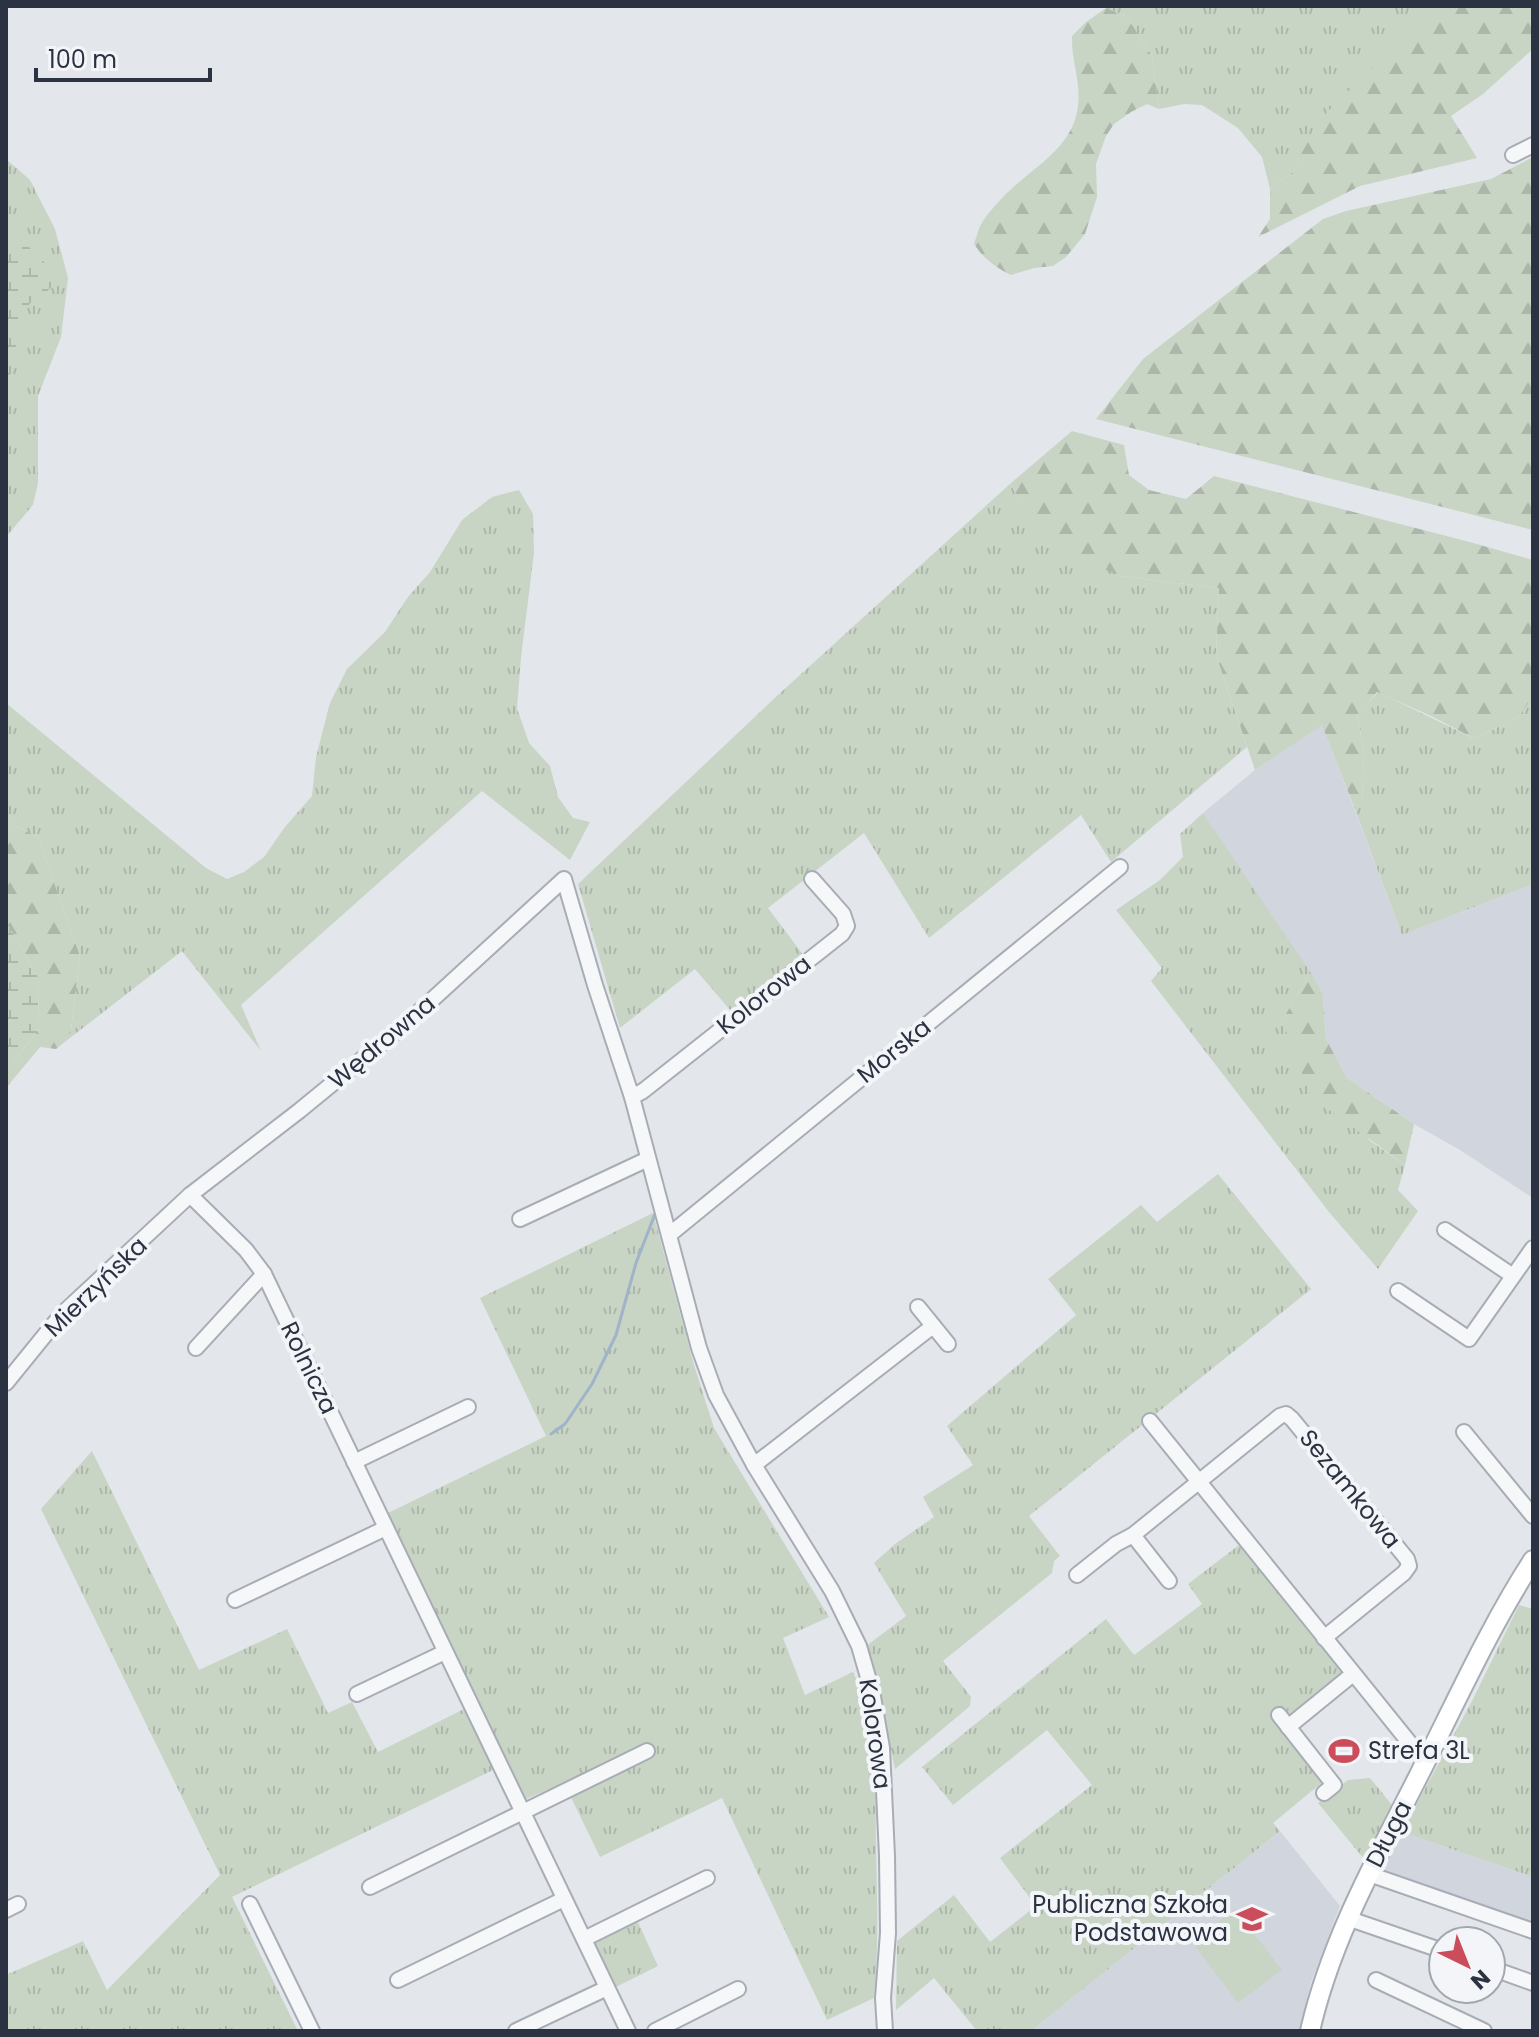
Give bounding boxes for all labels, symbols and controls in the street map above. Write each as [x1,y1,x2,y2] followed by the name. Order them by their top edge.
[36,32,210,82] scale bar
[48,43,117,76] text: 100 m
[710,947,818,1042] street label: Kolorowa
[321,987,442,1096] street label: Wędrowna
[850,1011,938,1091] street label: Morska
[37,1229,154,1344] street label: Mierzyńska
[273,1316,346,1419] street label: Rolnicza
[1292,1422,1409,1555] street label: Sezamkowa
[851,1677,900,1791] street label: Kolorowa
[1327,1734,1361,1768] sports icon: Strefa 3L
[1368,1734,1470,1767] place label: Strefa 3L
[1358,1795,1419,1873] street label: Długa
[1032,1888,1228,1949] place label: Publiczna Szkoła Podstawowa
[1235,1902,1269,1936] school or university icon: Publiczna Szkoła Podstawowa
[1427,1925,1507,2005] north arrow
[1464,1962,1497,1996] text: N

